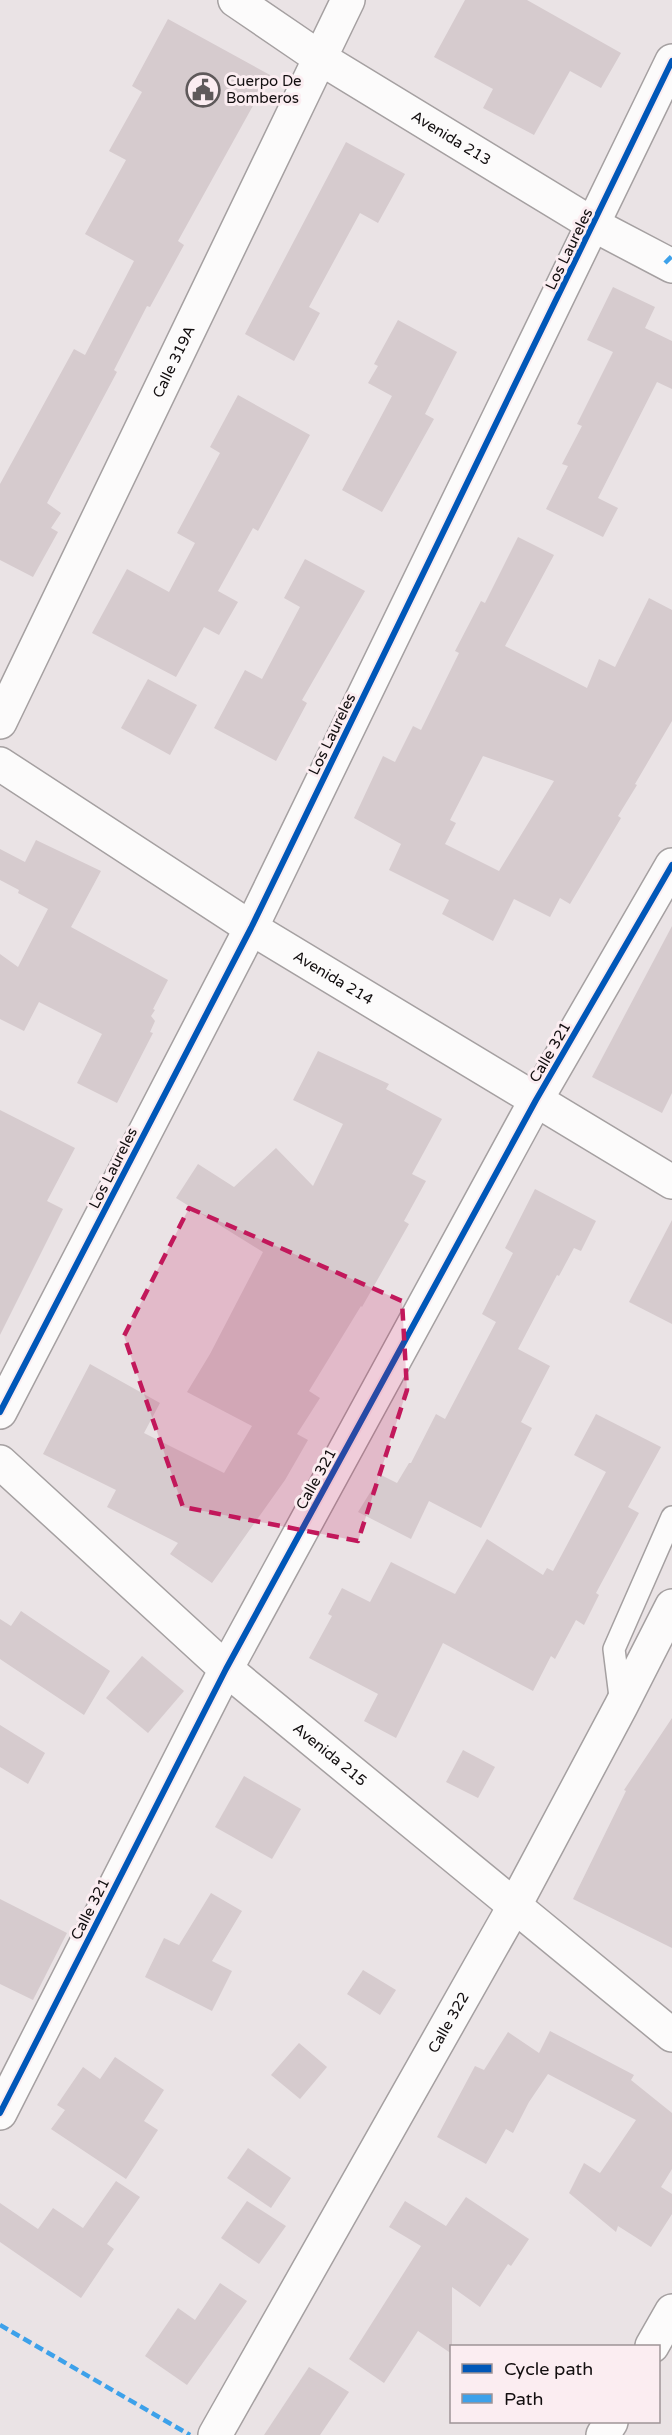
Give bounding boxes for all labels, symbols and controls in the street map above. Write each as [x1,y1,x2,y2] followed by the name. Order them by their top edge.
[185,72,221,108] public building icon: Cuerpo De Bomberos
[226,72,302,107] place label: Cuerpo De Bomberos
[408,107,494,169] street label: Avenida 213
[542,205,596,293] street label: Los Laureles
[149,323,199,401] street label: Calle 319A
[305,690,359,778] street label: Los Laureles
[290,947,377,1009] street label: Avenida 214
[525,1018,575,1086] street label: Calle 321
[85,1125,141,1211] street label: Los Laureles
[292,1445,340,1513] street label: Calle 321
[290,1719,370,1790] street label: Avenida 215
[67,1875,113,1943] street label: Calle 321
[424,1989,473,2056] street label: Calle 322
[450,2345,660,2423] legend
[504,2358,593,2380] text: Cycle path
[504,2388,543,2410] text: Path

